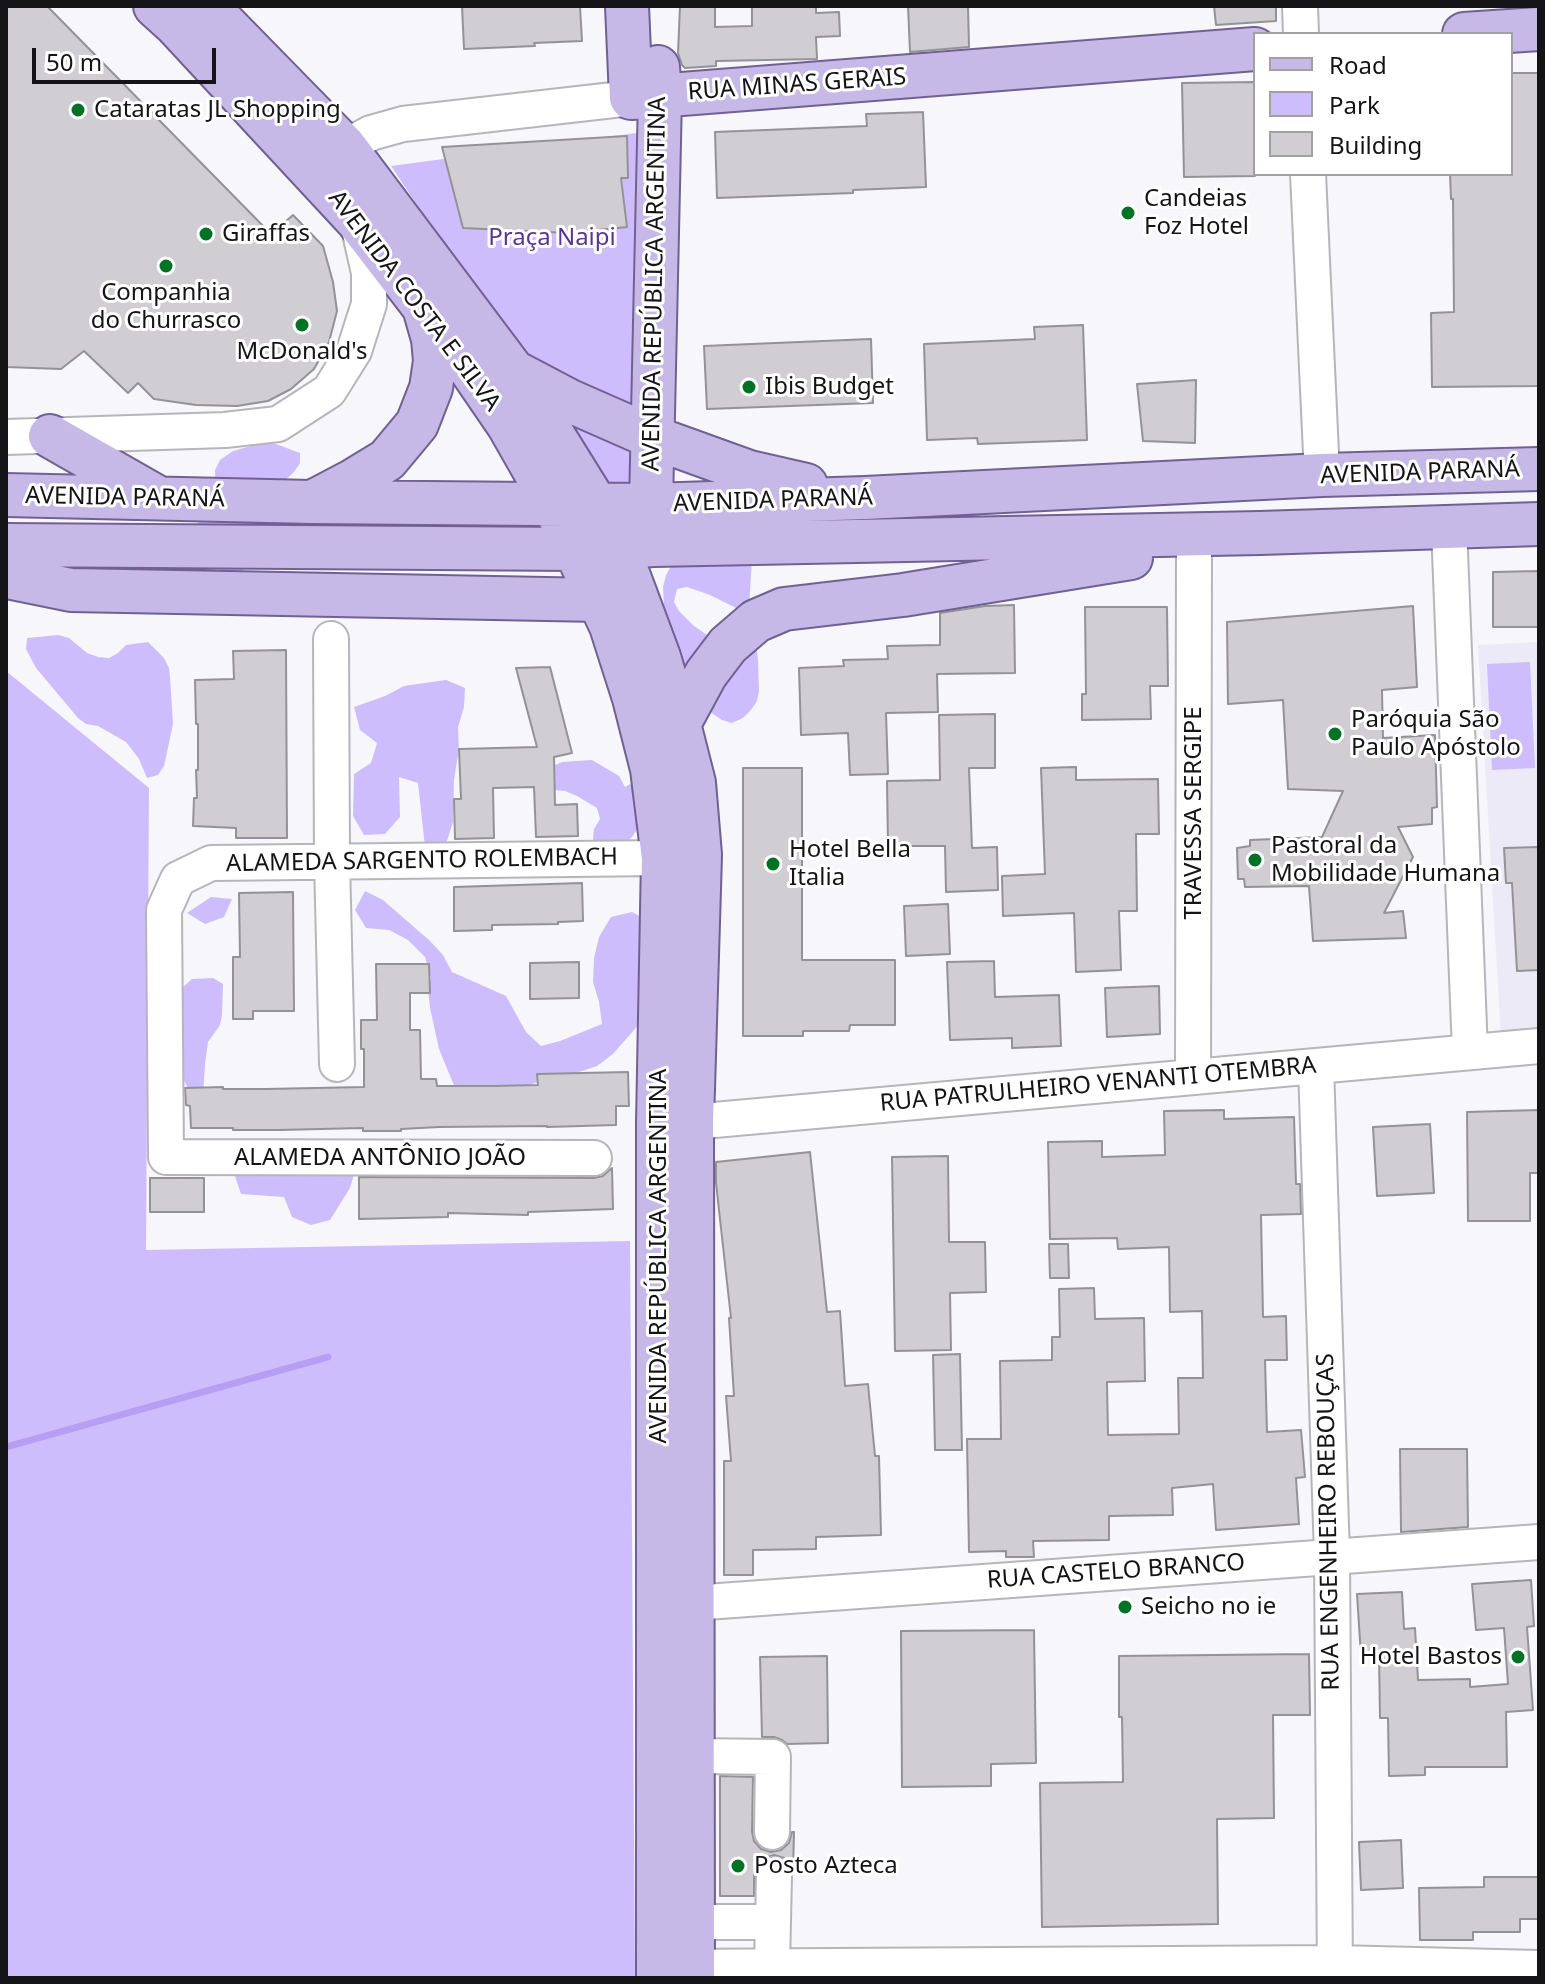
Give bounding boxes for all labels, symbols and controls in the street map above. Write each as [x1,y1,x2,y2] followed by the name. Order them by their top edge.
[36,32,220,82] scale bar
[1253,32,1513,176] legend
[46,45,102,78] text: 50 m
[1329,48,1387,81] text: Road
[687,63,907,107] street label: RUA MINAS GERAIS
[1329,88,1380,121] text: Park
[94,96,341,124] place label: Cataratas JL Shopping
[637,96,673,472] street label: AVENIDA REPÚBLICA ARGENTINA
[69,101,87,119] marker: Cataratas JL Shopping
[1329,128,1422,161] text: Building
[322,185,506,417] street label: AVENIDA COSTA E SILVA
[1144,185,1249,241] place label: Candeias Foz Hotel
[1119,204,1137,222] marker: Candeias Foz Hotel
[222,220,310,248] place label: Giraffas
[488,224,616,252] park label: Praça Naipi
[197,225,215,243] marker: Giraffas
[157,257,175,275] marker: Companhia do Churrasco
[91,279,241,335] place label: Companhia do Churrasco
[293,316,311,334] marker: McDonald's
[237,338,367,366] place label: McDonald's
[765,373,894,401] place label: Ibis Budget
[740,378,758,396] marker: Ibis Budget
[1320,455,1520,491] street label: AVENIDA PARANÁ
[25,482,225,514] street label: AVENIDA PARANÁ
[673,483,873,519] street label: AVENIDA PARANÁ
[1180,706,1208,920] street label: TRAVESSA SERGIPE
[1351,706,1521,762] place label: Paróquia São Paulo Apóstolo
[1326,725,1344,743] marker: Paróquia São Paulo Apóstolo
[1271,832,1500,888] place label: Pastoral da Mobilidade Humana
[789,836,911,892] place label: Hotel Bella Italia
[226,843,618,879] street label: ALAMEDA SARGENTO ROLEMBACH
[1246,851,1264,869] marker: Pastoral da Mobilidade Humana
[764,855,782,873] marker: Hotel Bella Italia
[879,1052,1317,1118] street label: RUA PATRULHEIRO VENANTI OTEMBRA
[645,1069,673,1443] street label: AVENIDA REPÚBLICA ARGENTINA
[234,1144,526,1172] street label: ALAMEDA ANTÔNIO JOÃO
[1312,1353,1346,1691] street label: RUA ENGENHEIRO REBOUÇAS
[986,1549,1246,1595] street label: RUA CASTELO BRANCO
[1141,1593,1276,1621] place label: Seicho no ie
[1116,1598,1134,1616] marker: Seicho no ie
[1360,1643,1502,1671] place label: Hotel Bastos
[1509,1648,1527,1666] marker: Hotel Bastos
[754,1852,898,1880] place label: Posto Azteca
[729,1857,747,1875] marker: Posto Azteca

